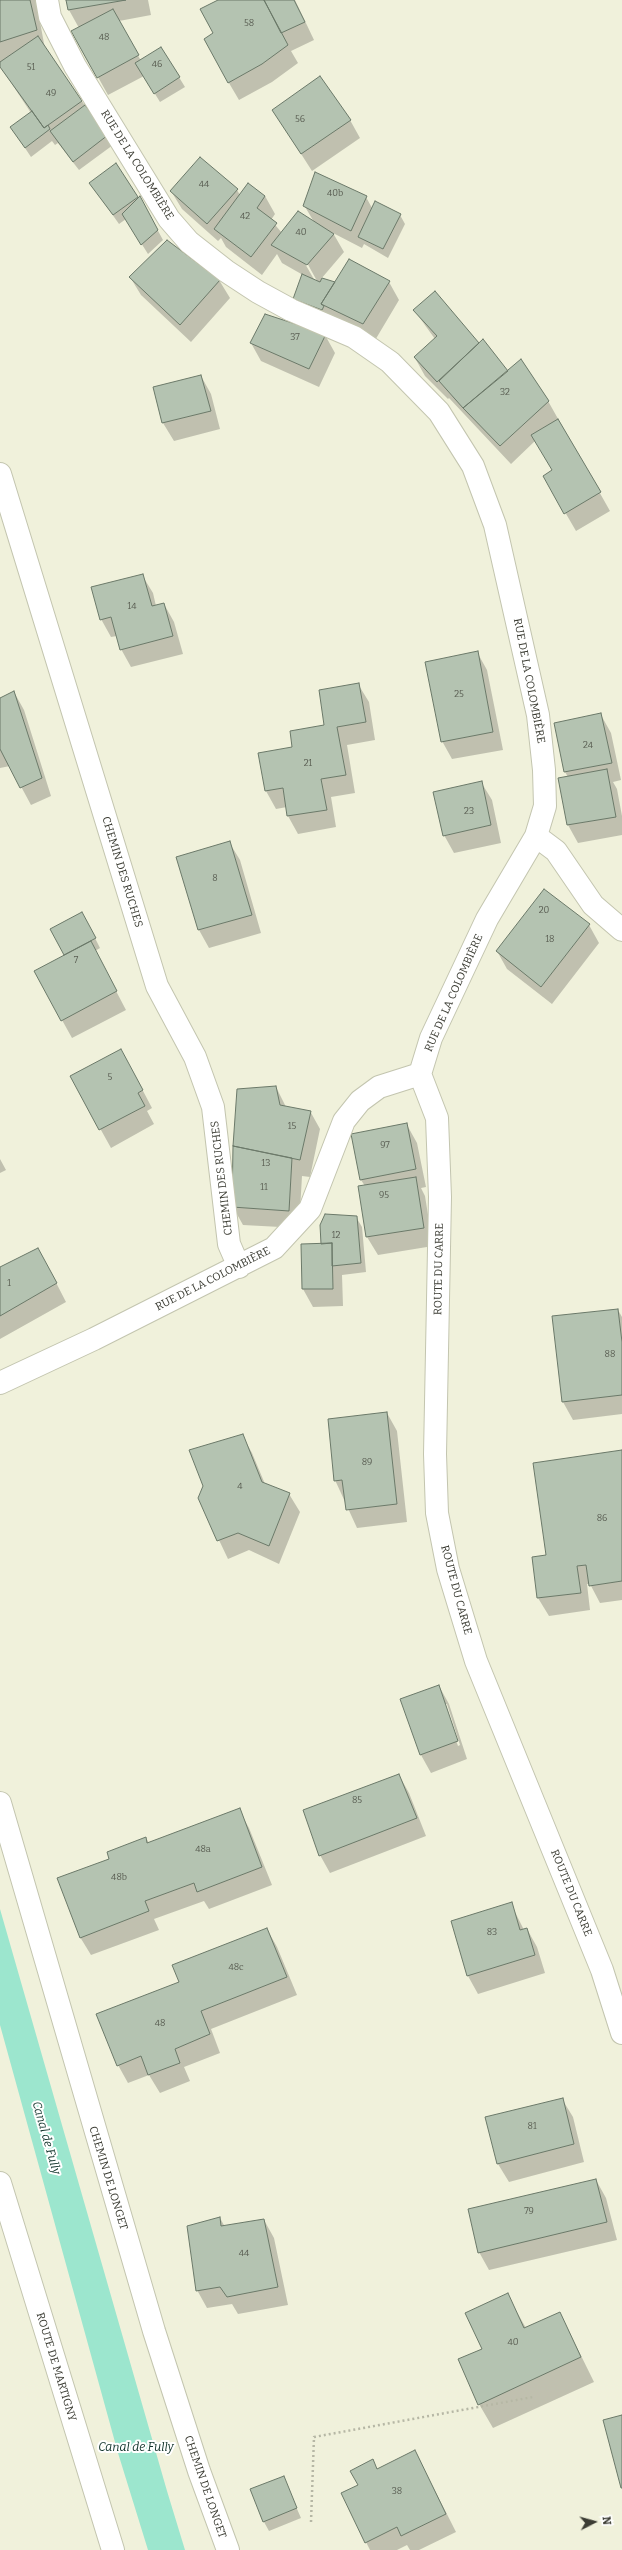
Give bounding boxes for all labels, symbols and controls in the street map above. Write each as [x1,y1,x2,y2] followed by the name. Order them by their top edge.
[244,18,254,28] house number: 58
[99,32,109,42] house number: 48
[152,59,162,69] house number: 46
[27,62,35,72] house number: 51
[46,88,56,98] house number: 49
[98,108,176,222] street label: RUE DE LA COLOMBIÈRE
[295,114,305,124] house number: 56
[199,179,209,189] house number: 44
[327,188,343,198] house number: 40b
[240,211,250,221] house number: 42
[295,227,307,237] house number: 40
[290,332,300,342] house number: 37
[500,387,510,397] house number: 32
[128,601,136,611] house number: 14
[510,617,548,745] street label: RUE DE LA COLOMBIÈRE
[454,689,464,699] house number: 25
[583,740,593,750] house number: 24
[304,758,312,768] house number: 21
[464,806,474,816] house number: 23
[99,815,145,929] street label: CHEMIN DES RUCHES
[212,873,218,883] house number: 8
[539,905,549,915] house number: 20
[422,932,486,1054] street label: RUE DE LA COLOMBIÈRE
[545,934,555,944] house number: 18
[74,955,78,965] house number: 7
[108,1072,112,1082] house number: 5
[208,1120,236,1236] street label: CHEMIN DES RUCHES
[288,1121,296,1131] house number: 15
[380,1140,390,1150] house number: 97
[262,1158,270,1168] house number: 13
[260,1182,268,1192] house number: 11
[379,1190,389,1200] house number: 95
[432,1223,446,1315] street label: ROUTE DU CARRE
[332,1230,340,1240] house number: 12
[153,1244,273,1314] street label: RUE DE LA COLOMBIÈRE
[7,1278,11,1288] house number: 1
[605,1349,615,1359] house number: 88
[362,1457,372,1467] house number: 89
[237,1481,243,1491] house number: 4
[597,1513,607,1523] house number: 86
[438,1544,474,1636] street label: ROUTE DU CARRE
[352,1795,362,1805] house number: 85
[195,1844,211,1854] house number: 48a
[548,1848,594,1938] street label: ROUTE DU CARRE
[111,1872,127,1882] house number: 48b
[487,1927,497,1937] house number: 83
[228,1962,244,1972] house number: 48c
[155,2018,165,2028] house number: 48
[29,2100,63,2176] water label: Canal de Fully
[527,2121,537,2131] house number: 81
[86,2125,130,2231] street label: CHEMIN DE LONGET
[524,2206,534,2216] house number: 79
[239,2248,249,2258] house number: 44
[33,2311,79,2423] street label: ROUTE DE MARTIGNY
[507,2337,519,2347] house number: 40
[181,2434,229,2540] street label: CHEMIN DE LONGET
[98,2441,174,2455] water label: Canal de Fully
[392,2486,402,2496] house number: 38
[574,2502,614,2542] north arrow
[600,2516,613,2526] text: N

